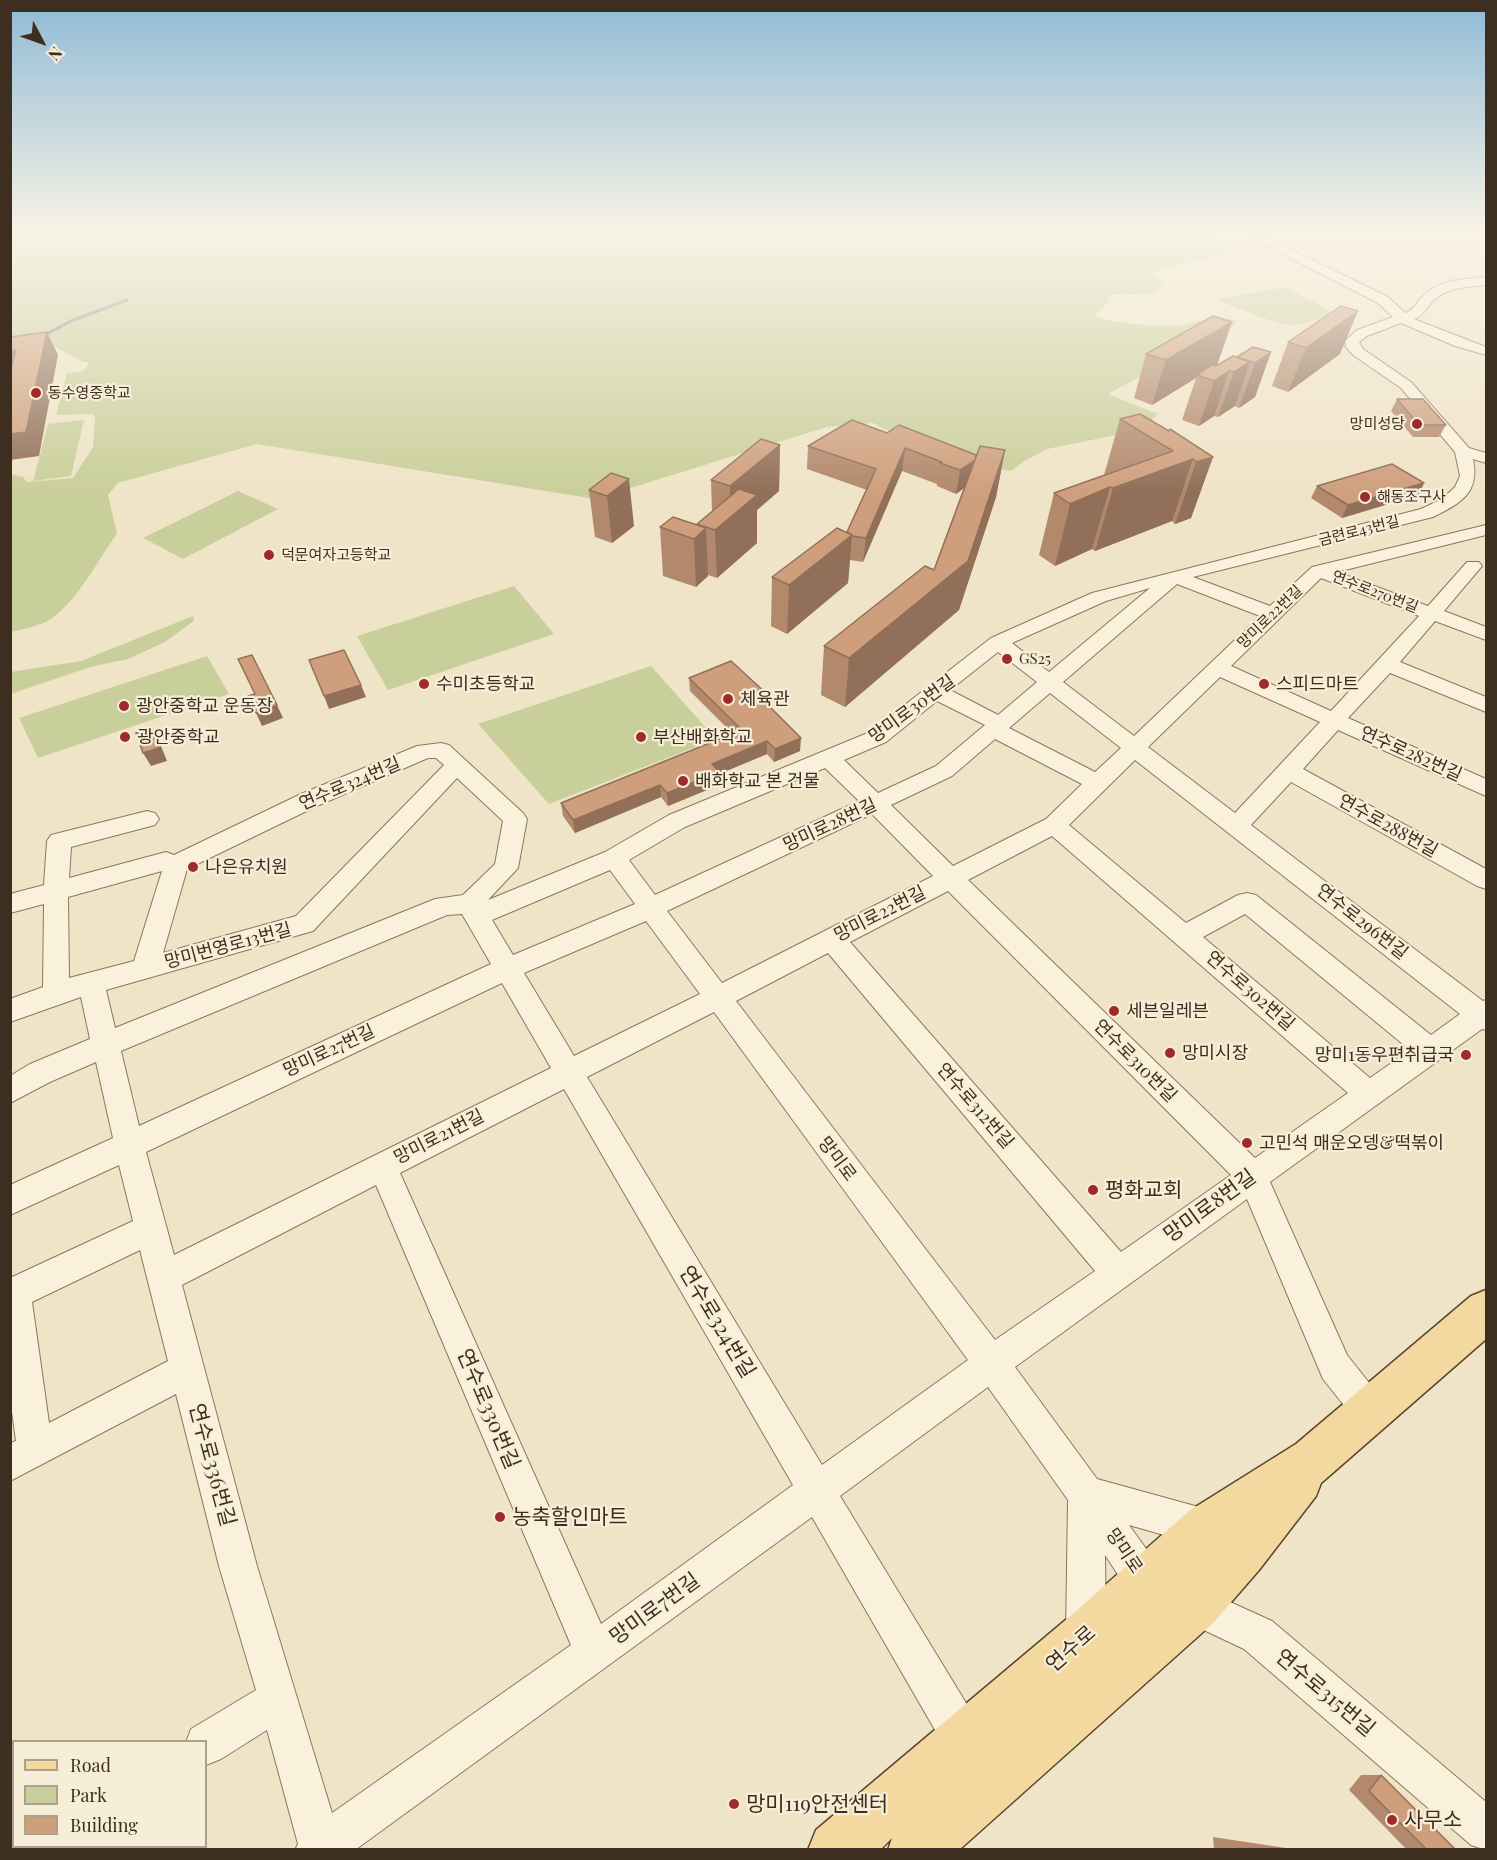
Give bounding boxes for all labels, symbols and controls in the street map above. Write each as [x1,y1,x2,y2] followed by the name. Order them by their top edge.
[12,12,72,72] north arrow
[44,43,68,65] text: N
[48,384,131,402] place label: 동수영중학교
[29,386,43,400] marker: 동수영중학교
[1350,415,1405,433] place label: 망미성당
[1410,417,1424,431] marker: 망미성당
[1377,488,1446,506] place label: 해동조구사
[1358,490,1372,504] marker: 해동조구사
[1317,512,1401,550] street label: 금련로43번길
[281,546,391,564] place label: 덕문여자고등학교
[262,548,276,562] marker: 덕문여자고등학교
[1329,567,1421,617] street label: 연수로270번길
[1234,582,1306,652] street label: 망미로22번길
[1019,650,1051,668] place label: GS25
[1000,652,1014,666] marker: GS25
[865,670,959,748] street label: 망미로30번길
[436,673,535,695] place label: 수미초등학교
[1276,673,1359,695] place label: 스피드마트
[417,677,431,691] marker: 수미초등학교
[1257,677,1271,691] marker: 스피드마트
[740,688,790,710] place label: 체육관
[721,692,735,706] marker: 체육관
[136,695,273,717] place label: 광안중학교 운동장
[117,699,131,713] marker: 광안중학교 운동장
[1357,722,1465,786] street label: 연수로282번길
[137,726,220,748] place label: 광안중학교
[653,726,752,748] place label: 부산배화학교
[118,730,132,744] marker: 광안중학교
[634,730,648,744] marker: 부산배화학교
[296,753,404,815] street label: 연수로324번길
[695,770,820,792] place label: 배화학교 본 건물
[676,774,690,788] marker: 배화학교 본 건물
[1335,790,1441,862] street label: 연수로288번길
[780,794,880,856] street label: 망미로28번길
[205,856,288,878] place label: 나은유치원
[186,860,200,874] marker: 나은유치원
[1312,880,1412,964] street label: 연수로296번길
[831,882,929,946] street label: 망미로22번길
[162,919,294,973] street label: 망미번영로13번길
[1201,947,1299,1035] street label: 연수로302번길
[1126,1000,1209,1022] place label: 세븐일레븐
[1107,1004,1121,1018] marker: 세븐일레븐
[1089,1015,1181,1107] street label: 연수로310번길
[280,1020,378,1082] street label: 망미로27번길
[1182,1042,1248,1064] place label: 망미시장
[1315,1044,1454,1066] place label: 망미1동우편취급국
[1163,1046,1177,1060] marker: 망미시장
[1459,1048,1473,1062] marker: 망미1동우편취급국
[932,1059,1018,1153] street label: 연수로312번길
[390,1105,488,1169] street label: 망미로21번길
[1259,1132,1444,1154] place label: 고민석 매운오뎅&떡볶이
[813,1133,861,1185] street label: 망미로
[1240,1136,1254,1150] marker: 고민석 매운오뎅&떡볶이
[1159,1164,1261,1248] street label: 망미로8번길
[1105,1177,1182,1203] place label: 평화교회
[1086,1183,1100,1197] marker: 평화교회
[674,1261,760,1383] street label: 연수로324번길
[451,1345,525,1473] street label: 연수로330번길
[183,1401,241,1529] street label: 연수로336번길
[512,1504,628,1530] place label: 농축할인마트
[493,1510,507,1524] marker: 농축할인마트
[1101,1524,1147,1578] street label: 망미로
[605,1568,705,1650] street label: 망미로7번길
[1041,1620,1101,1678] street label: 연수로
[1270,1644,1380,1742] street label: 연수로315번길
[12,1740,207,1848] legend
[70,1753,111,1777] text: Road
[70,1783,107,1807] text: Park
[746,1791,888,1817] place label: 망미119안전센터
[727,1797,741,1811] marker: 망미119안전센터
[1404,1807,1462,1833] place label: 사무소
[70,1813,138,1837] text: Building
[1385,1813,1399,1827] marker: 사무소

